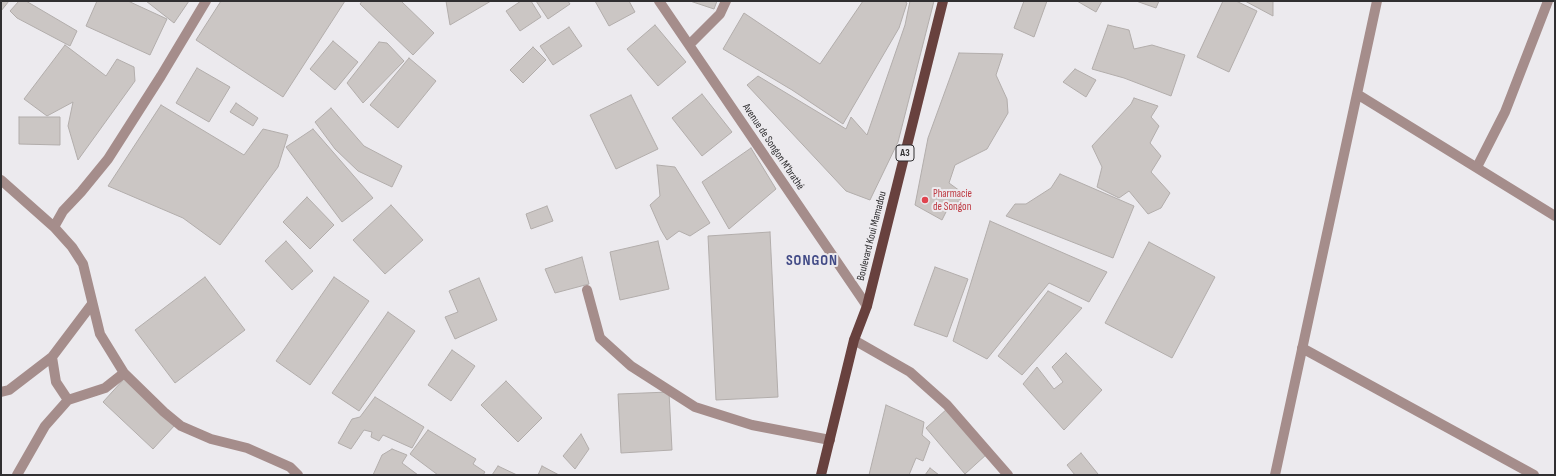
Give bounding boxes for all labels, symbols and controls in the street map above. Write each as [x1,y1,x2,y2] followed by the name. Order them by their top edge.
[739,101,807,193] street label: Avenue de Songon M'brathé
[896,145,914,161] road number: A3
[933,187,972,213] place label: Pharmacie de Songon
[855,190,889,282] street label: Boulevard Koui Mamadou
[920,195,930,205] marker: Pharmacie de Songon
[786,252,838,270] district label: SONGON

